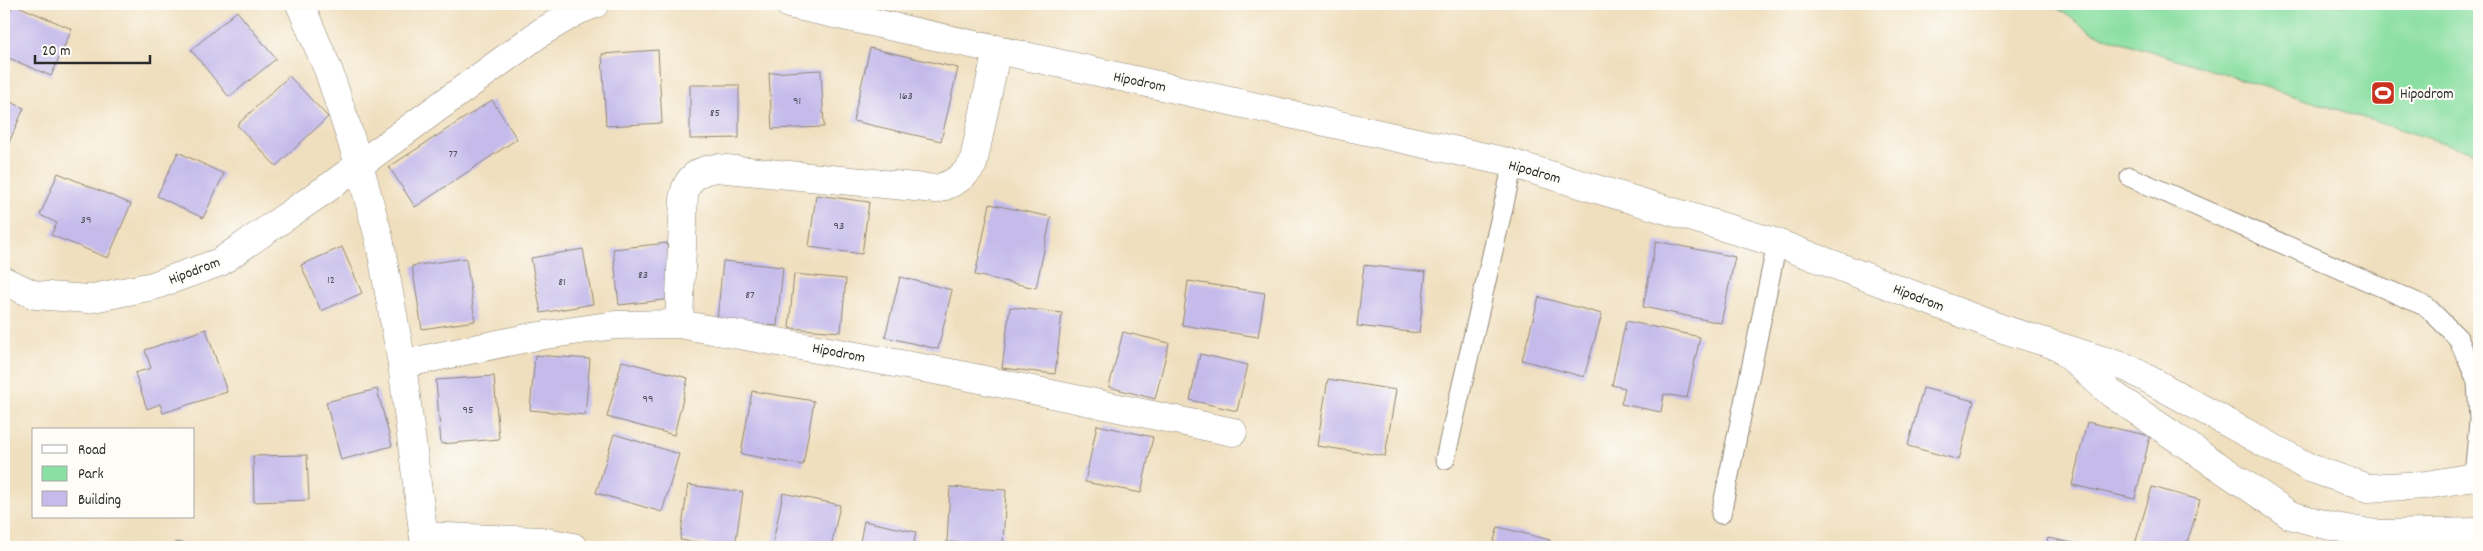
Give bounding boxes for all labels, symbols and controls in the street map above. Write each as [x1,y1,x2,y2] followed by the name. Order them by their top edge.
[35,32,150,64] scale bar
[42,41,70,63] text: 20 m
[1111,67,1168,99] street label: Hipodrom
[2370,80,2396,106] sports icon: Hipodrom
[2400,84,2454,106] place label: Hipodrom
[899,88,913,105] house number: 163
[793,93,801,110] house number: 91
[710,105,720,122] house number: 85
[448,146,458,163] house number: 77
[1506,155,1563,191] street label: Hipodrom
[81,212,91,229] house number: 39
[834,218,844,235] house number: 93
[166,252,224,292] street label: Hipodrom
[638,267,648,284] house number: 83
[327,272,335,289] house number: 12
[558,274,566,291] house number: 81
[1889,279,1947,319] street label: Hipodrom
[745,287,755,304] house number: 87
[810,338,867,370] street label: Hipodrom
[643,391,654,408] house number: 99
[462,402,474,419] house number: 95
[32,428,195,518] legend
[78,440,106,462] text: Road
[78,464,104,486] text: Park
[78,490,121,512] text: Building

